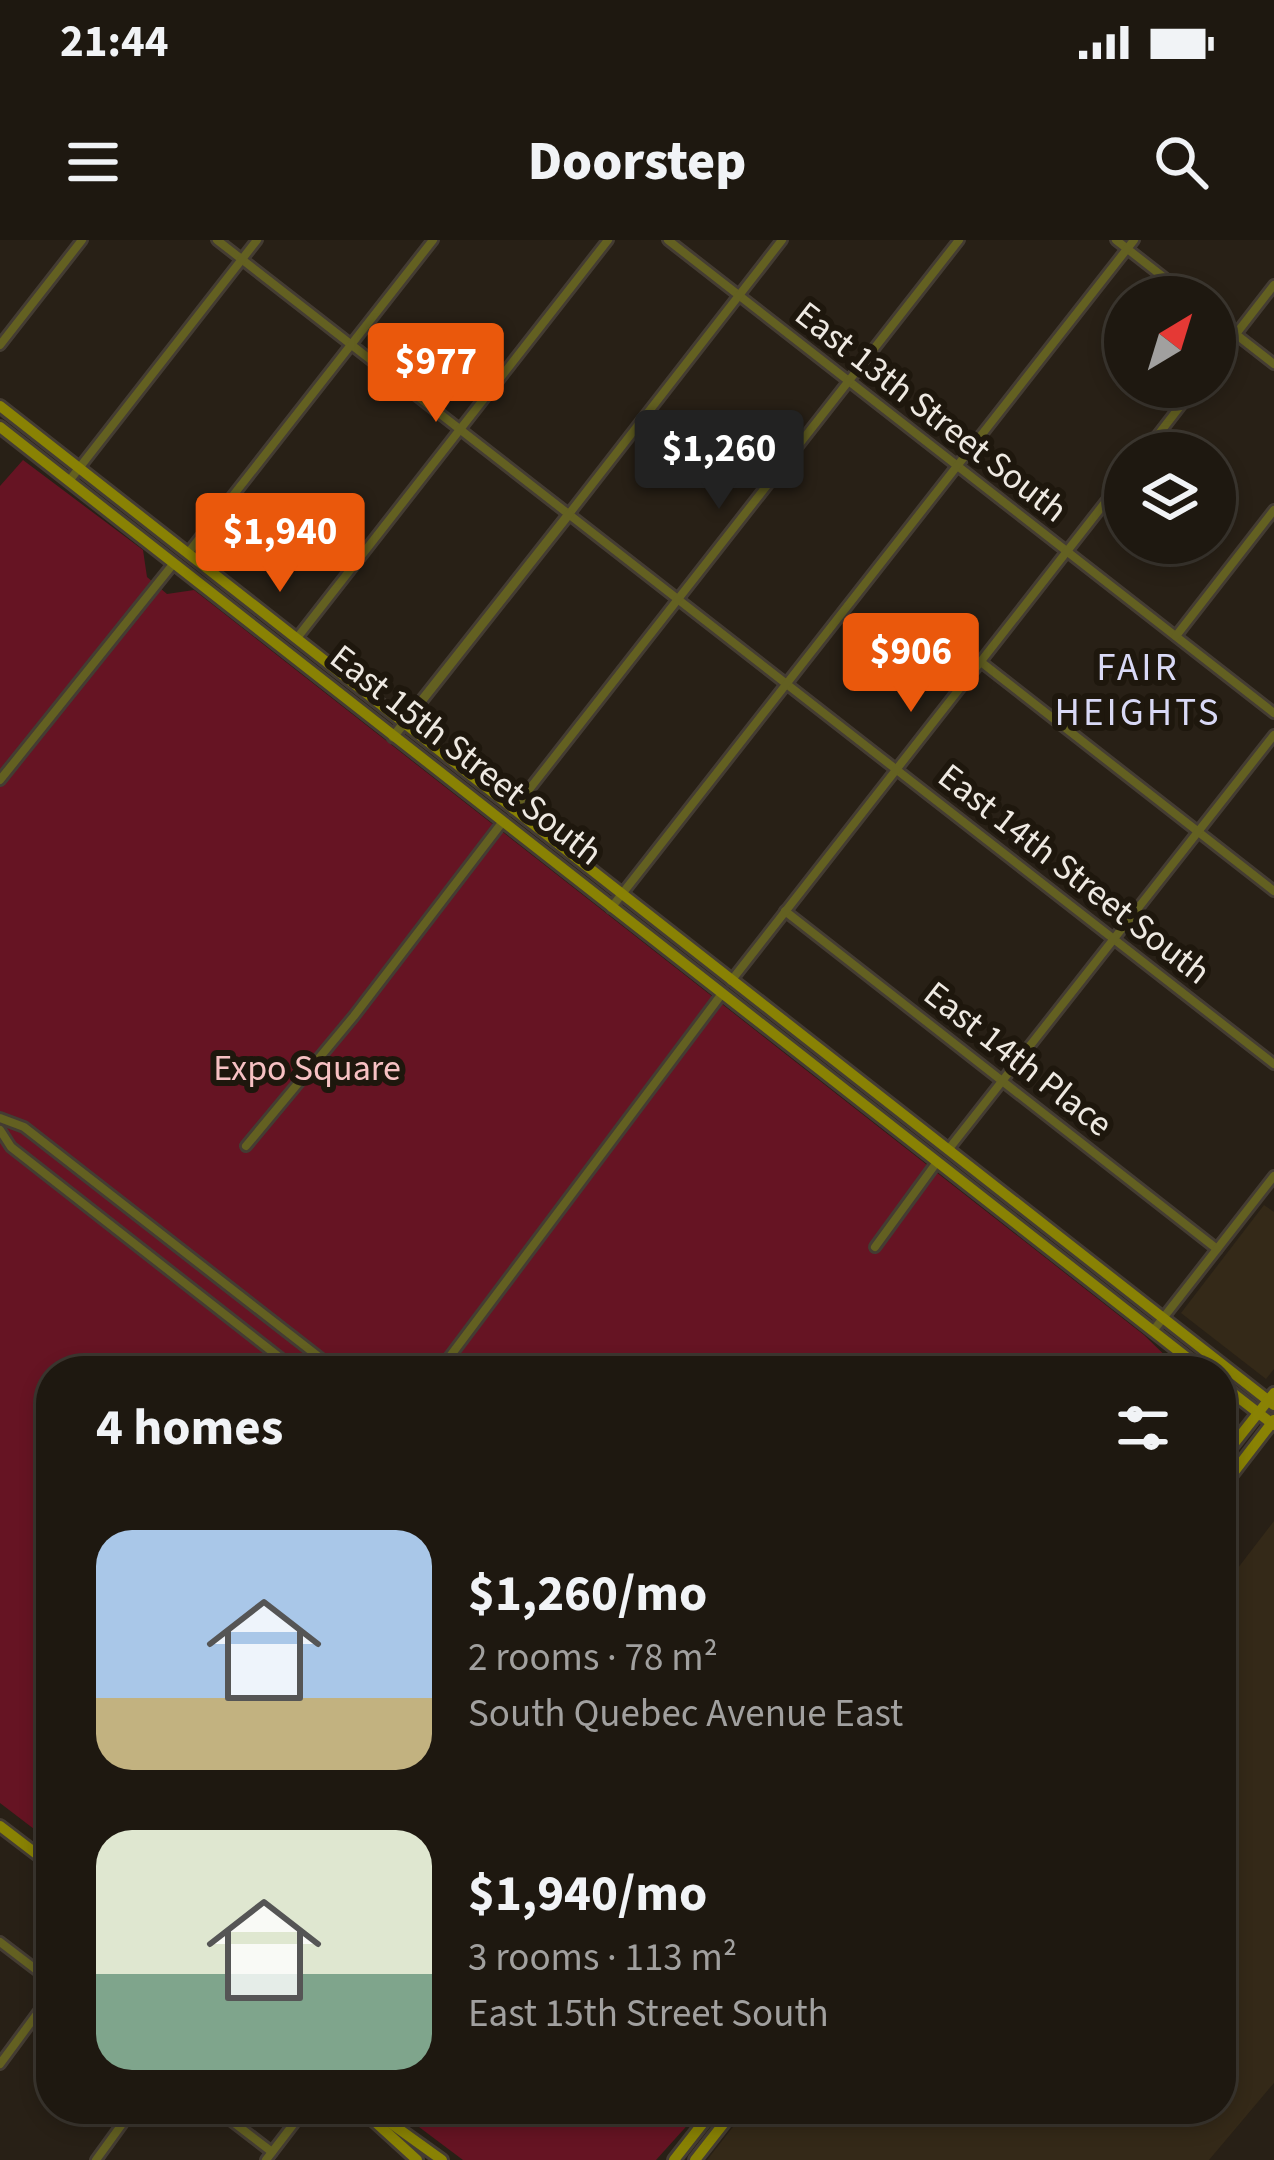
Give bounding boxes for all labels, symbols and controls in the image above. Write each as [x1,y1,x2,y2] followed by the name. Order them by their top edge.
[60,10,169,74] text: 21:44
[528,124,746,201] text: Doorstep
[60,129,126,195] icon: menu
[1148,129,1214,195] icon: search
[1104,276,1236,408] north arrow
[1104,276,1236,564] map controls
[784,289,1078,535] street label: East 13th Street South
[365,323,507,425] pin: $977
[395,334,477,390] text: $977
[621,410,817,512] pin: $1,260
[662,421,776,477] text: $1,260
[1104,432,1236,564] button: layers
[182,493,378,595] pin: $1,940
[223,504,337,560] text: $1,940
[840,613,982,715] pin: $906
[870,624,952,680] text: $906
[319,632,613,878] street label: East 15th Street South
[1055,640,1221,741] district label: FAIR HEIGHTS
[927,751,1221,997] street label: East 14th Street South
[913,969,1123,1149] street label: East 14th Place
[213,1043,401,1094] park label: Expo Square
[96,1392,283,1464] text: 4 homes
[1110,1395,1176,1461] icon: filters
[468,1558,707,1630] text: $1,260/mo
[192,1578,336,1722] icon: home
[468,1630,718,1686] text: 2 rooms · 78 m²
[468,1686,903,1742] text: South Quebec Avenue East
[468,1858,707,1930] text: $1,940/mo
[192,1878,336,2022] icon: home
[468,1930,737,1986] text: 3 rooms · 113 m²
[468,1986,829,2042] text: East 15th Street South

